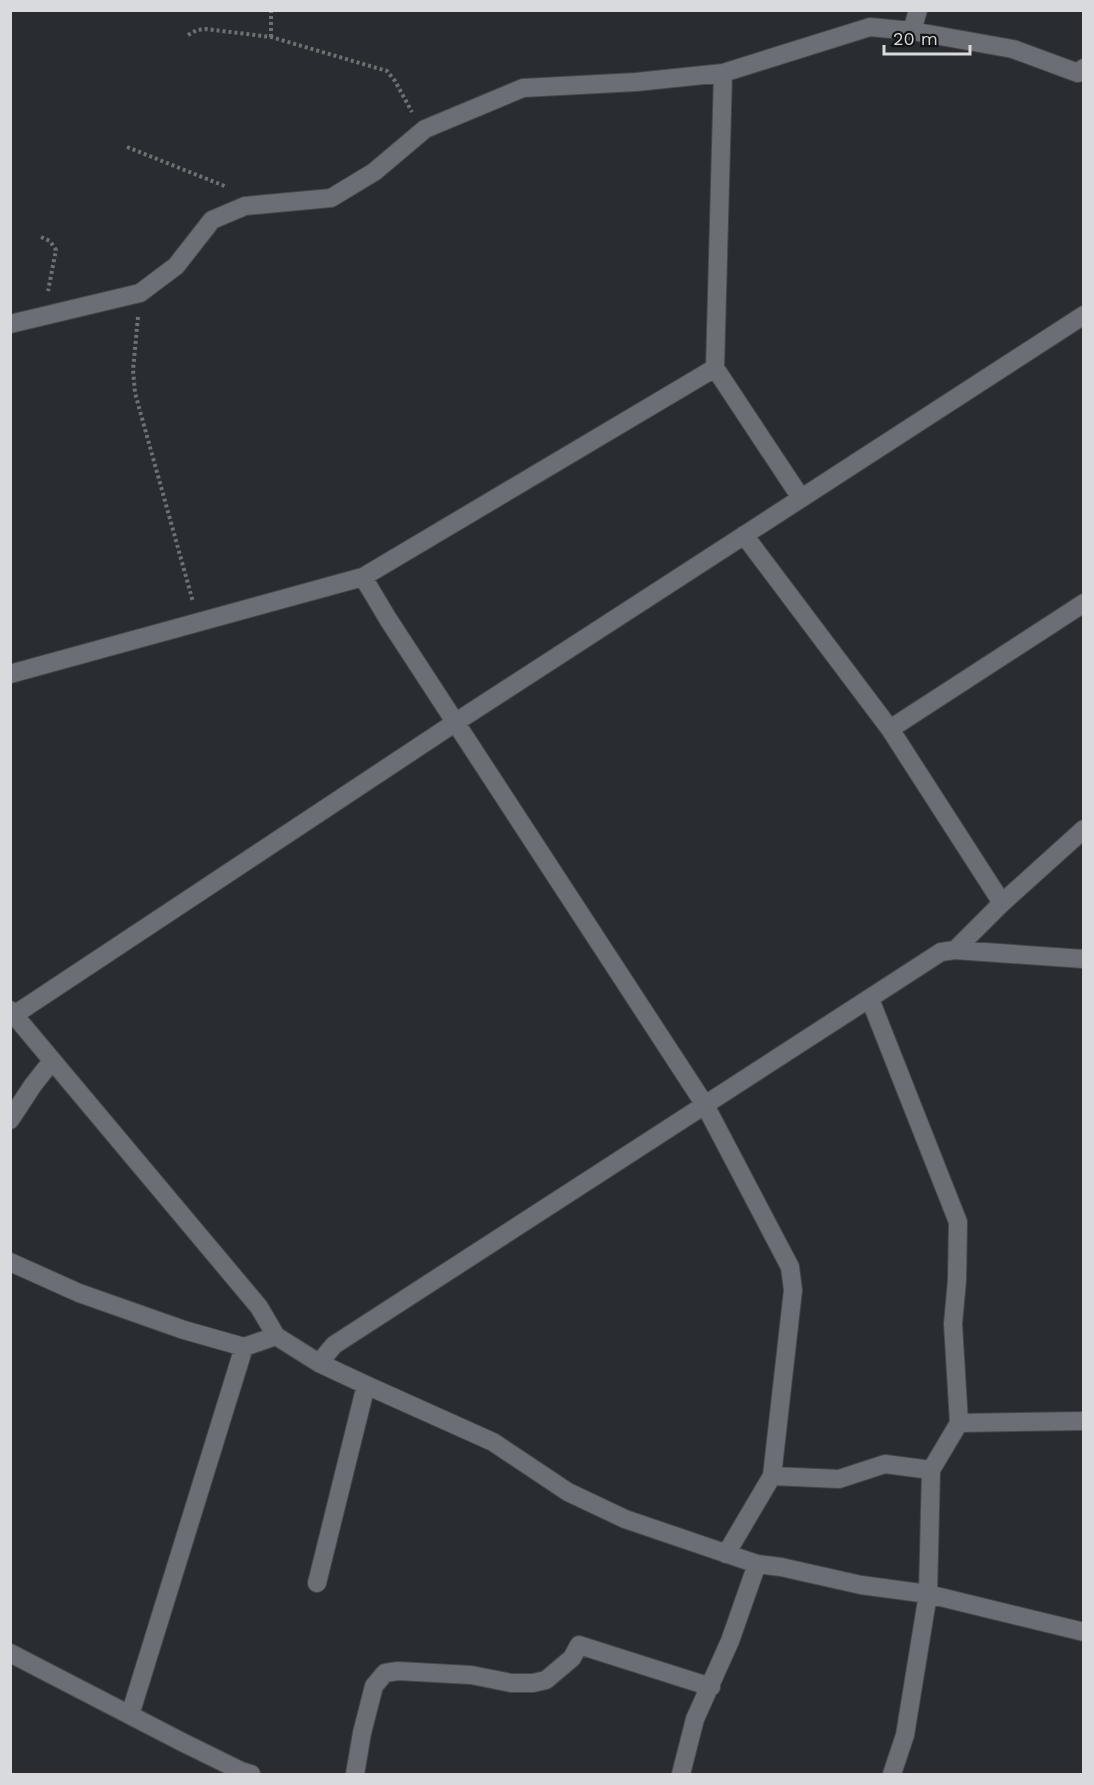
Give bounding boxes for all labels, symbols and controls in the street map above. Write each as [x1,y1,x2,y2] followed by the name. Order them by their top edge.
[884,18,970,56] scale bar
[893,28,938,49] text: 20 m

